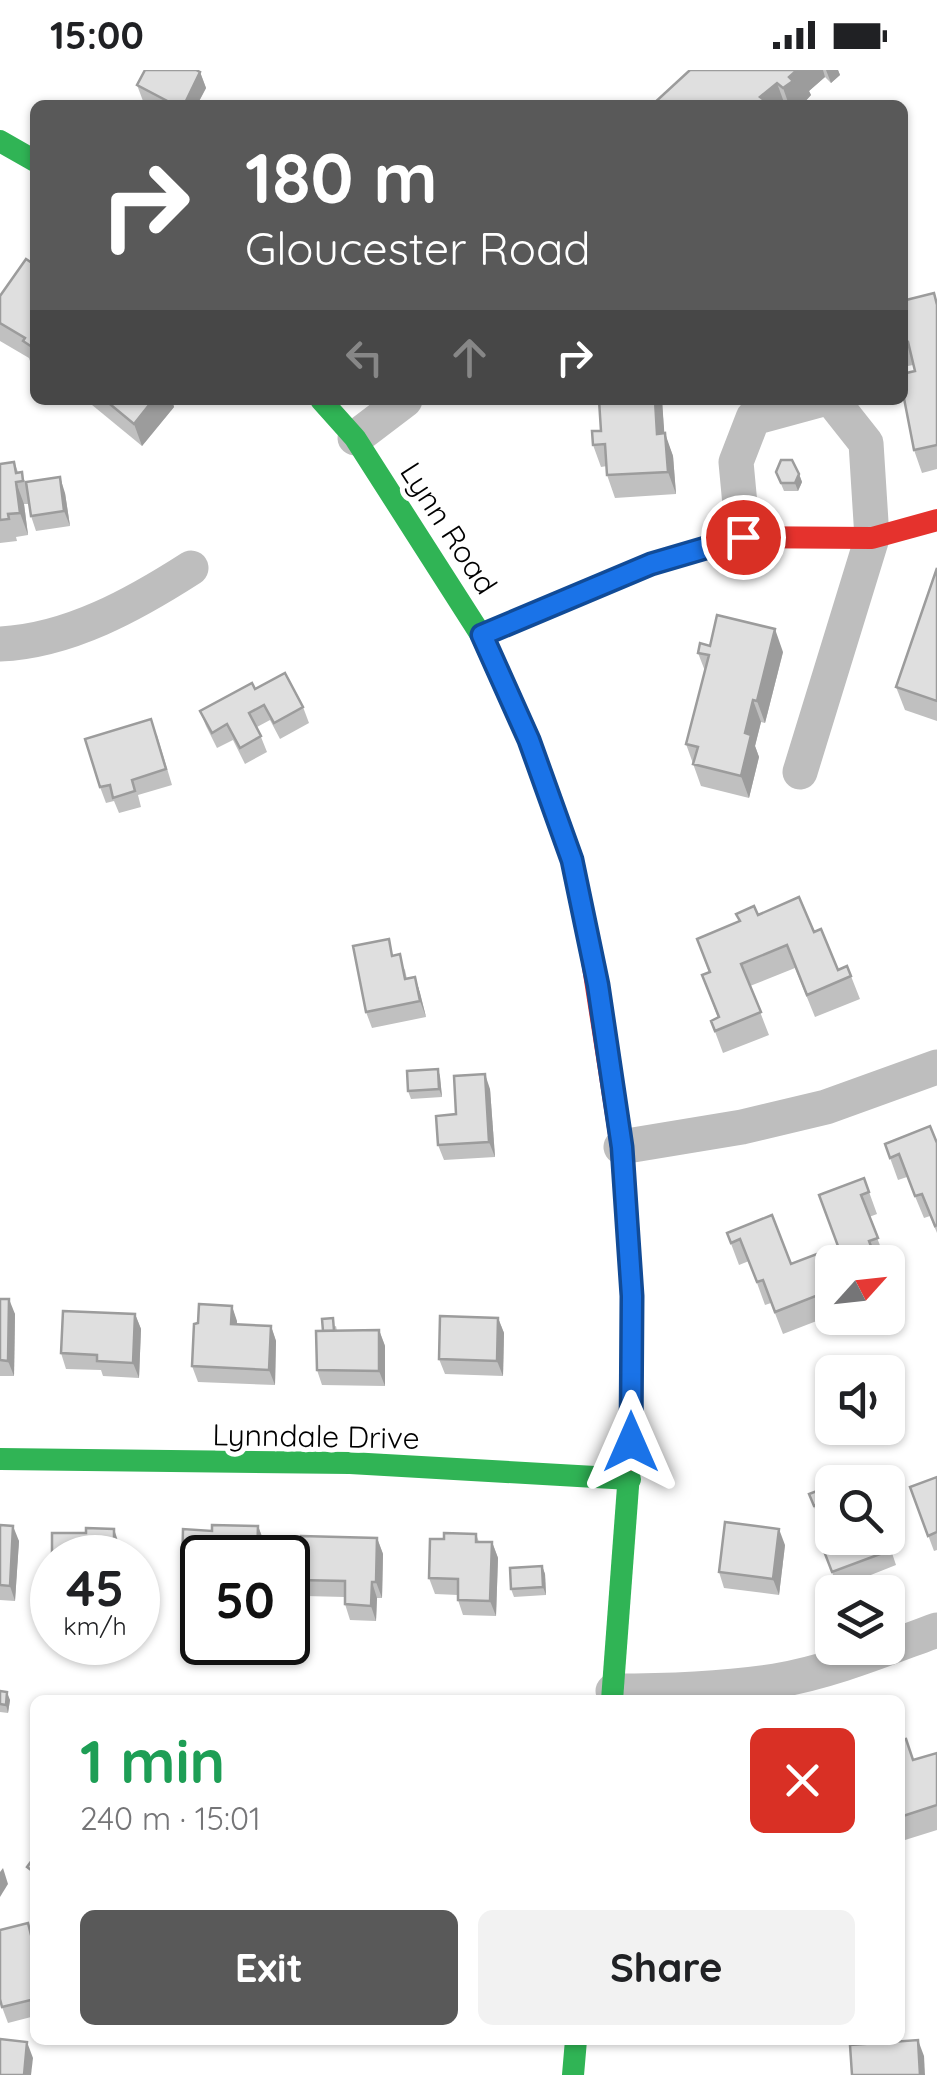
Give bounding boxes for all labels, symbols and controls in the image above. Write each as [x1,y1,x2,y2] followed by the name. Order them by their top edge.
[50,11,144,59] text: 15:00
[245,133,438,221] text: 180 m
[80,140,210,270] icon: right
[245,220,591,276] text: Gloucester Road
[337,330,392,385] icon: left
[442,330,497,385] icon: ahead
[547,330,602,385] icon: right
[392,455,506,601] street label: Lynn Road
[701,495,786,580] pin
[716,510,771,565] icon: arrive
[815,1245,905,1335] north arrow
[815,1245,905,1665] map controls
[815,1355,905,1445] button: sound
[579,1390,683,1494] position arrow
[212,1415,420,1457] street label: Lynndale Drive
[815,1465,905,1555] button: search
[180,1535,310,1665] speed limit sign: 50
[66,1556,124,1619] text: 45
[815,1575,905,1665] button: layers
[63,1610,127,1641] text: km/h
[80,1723,225,1798] text: 1 min
[750,1728,855,1833] button: close
[80,1798,261,1838] text: 240 m · 15:01
[80,1910,458,2025] button: Exit
[478,1910,855,2025] button: Share

